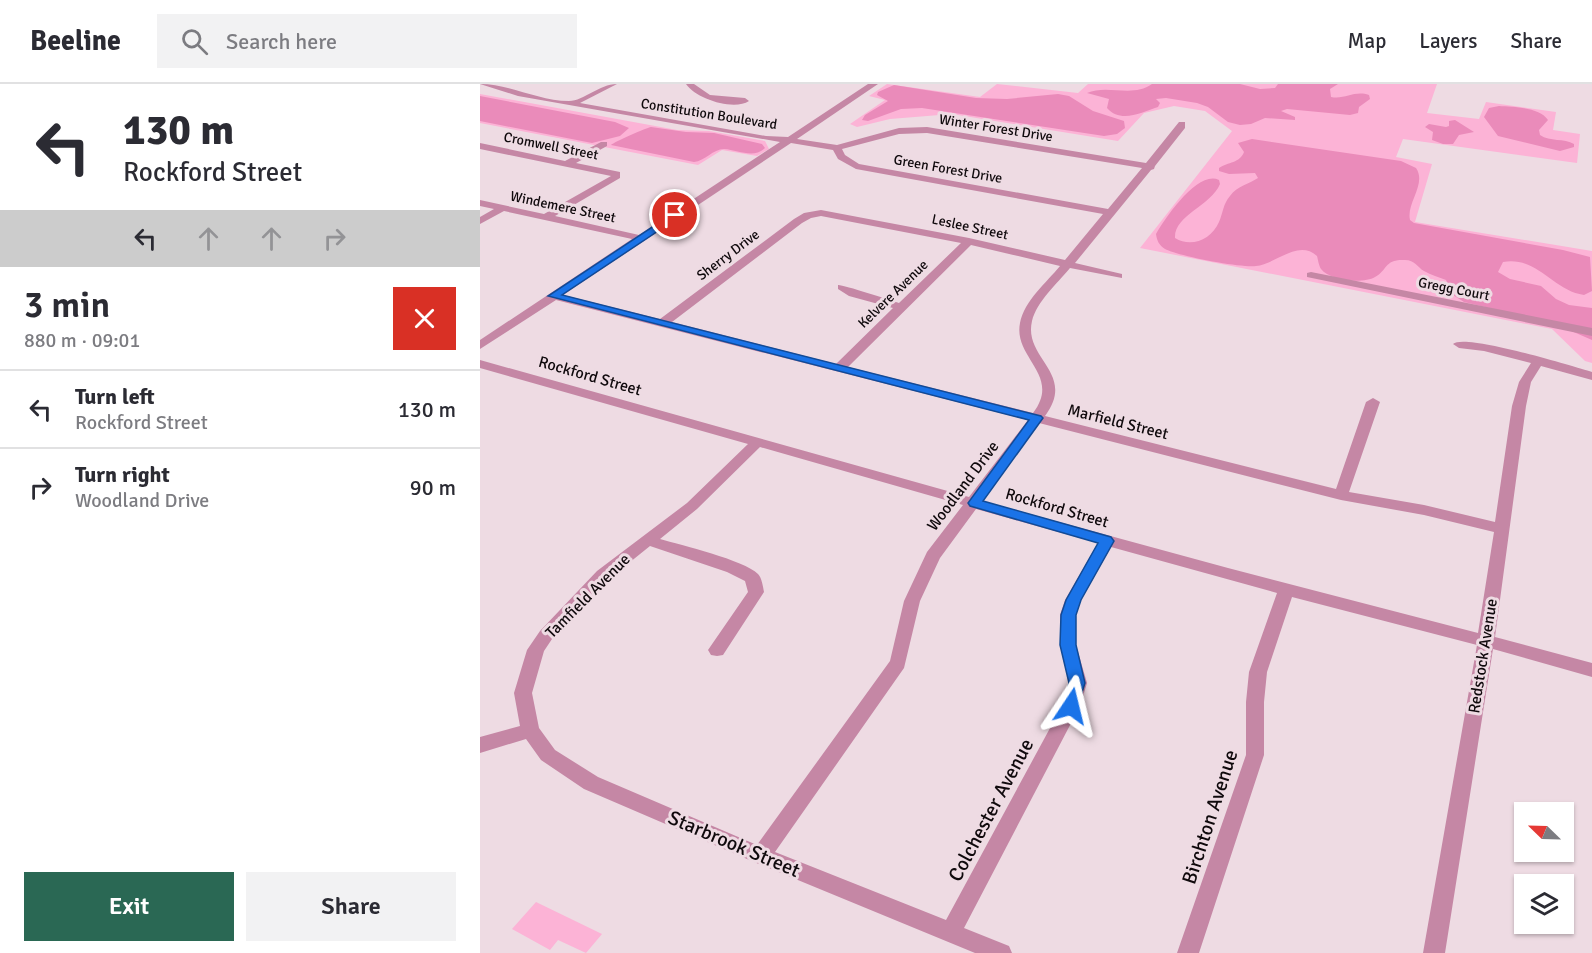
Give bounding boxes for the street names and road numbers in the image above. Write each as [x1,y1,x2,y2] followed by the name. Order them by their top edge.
[640,95,778,133] street label: Constitution Boulevard
[938,111,1054,145] street label: Winter Forest Drive
[502,128,600,164] street label: Cromwell Street
[892,151,1004,187] street label: Green Forest Drive
[509,188,617,226] street label: Windemere Street
[930,211,1010,243] street label: Leslee Street
[693,226,763,284] street label: Sherry Drive
[854,256,932,332] street label: Kelvere Avenue
[1417,274,1491,304] street label: Gregg Court
[536,352,644,400] street label: Rockford Street
[1066,400,1171,444] street label: Marfield Street
[923,437,1003,535] street label: Woodland Drive
[1003,484,1111,532] street label: Rockford Street
[542,550,634,642] street label: Tamfield Avenue
[1464,597,1502,715] street label: Redstock Avenue
[943,734,1039,886] street label: Colchester Avenue
[1176,747,1244,887] street label: Birchton Avenue
[664,805,804,883] street label: Starbrook Street

